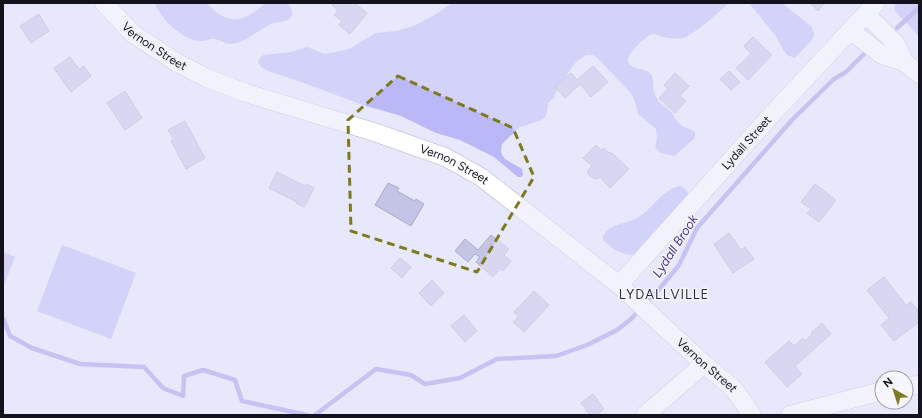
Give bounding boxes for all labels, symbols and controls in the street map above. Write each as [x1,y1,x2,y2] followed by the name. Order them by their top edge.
[119,20,189,73] street label: Vernon Street
[719,113,775,173] street label: Lydall Street
[418,142,492,188] street label: Vernon Street
[649,211,701,280] water label: Lydall Brook
[619,287,709,302] district label: LYDALLVILLE
[674,335,741,395] street label: Vernon Street
[874,370,914,410] north arrow
[881,375,895,390] text: N

